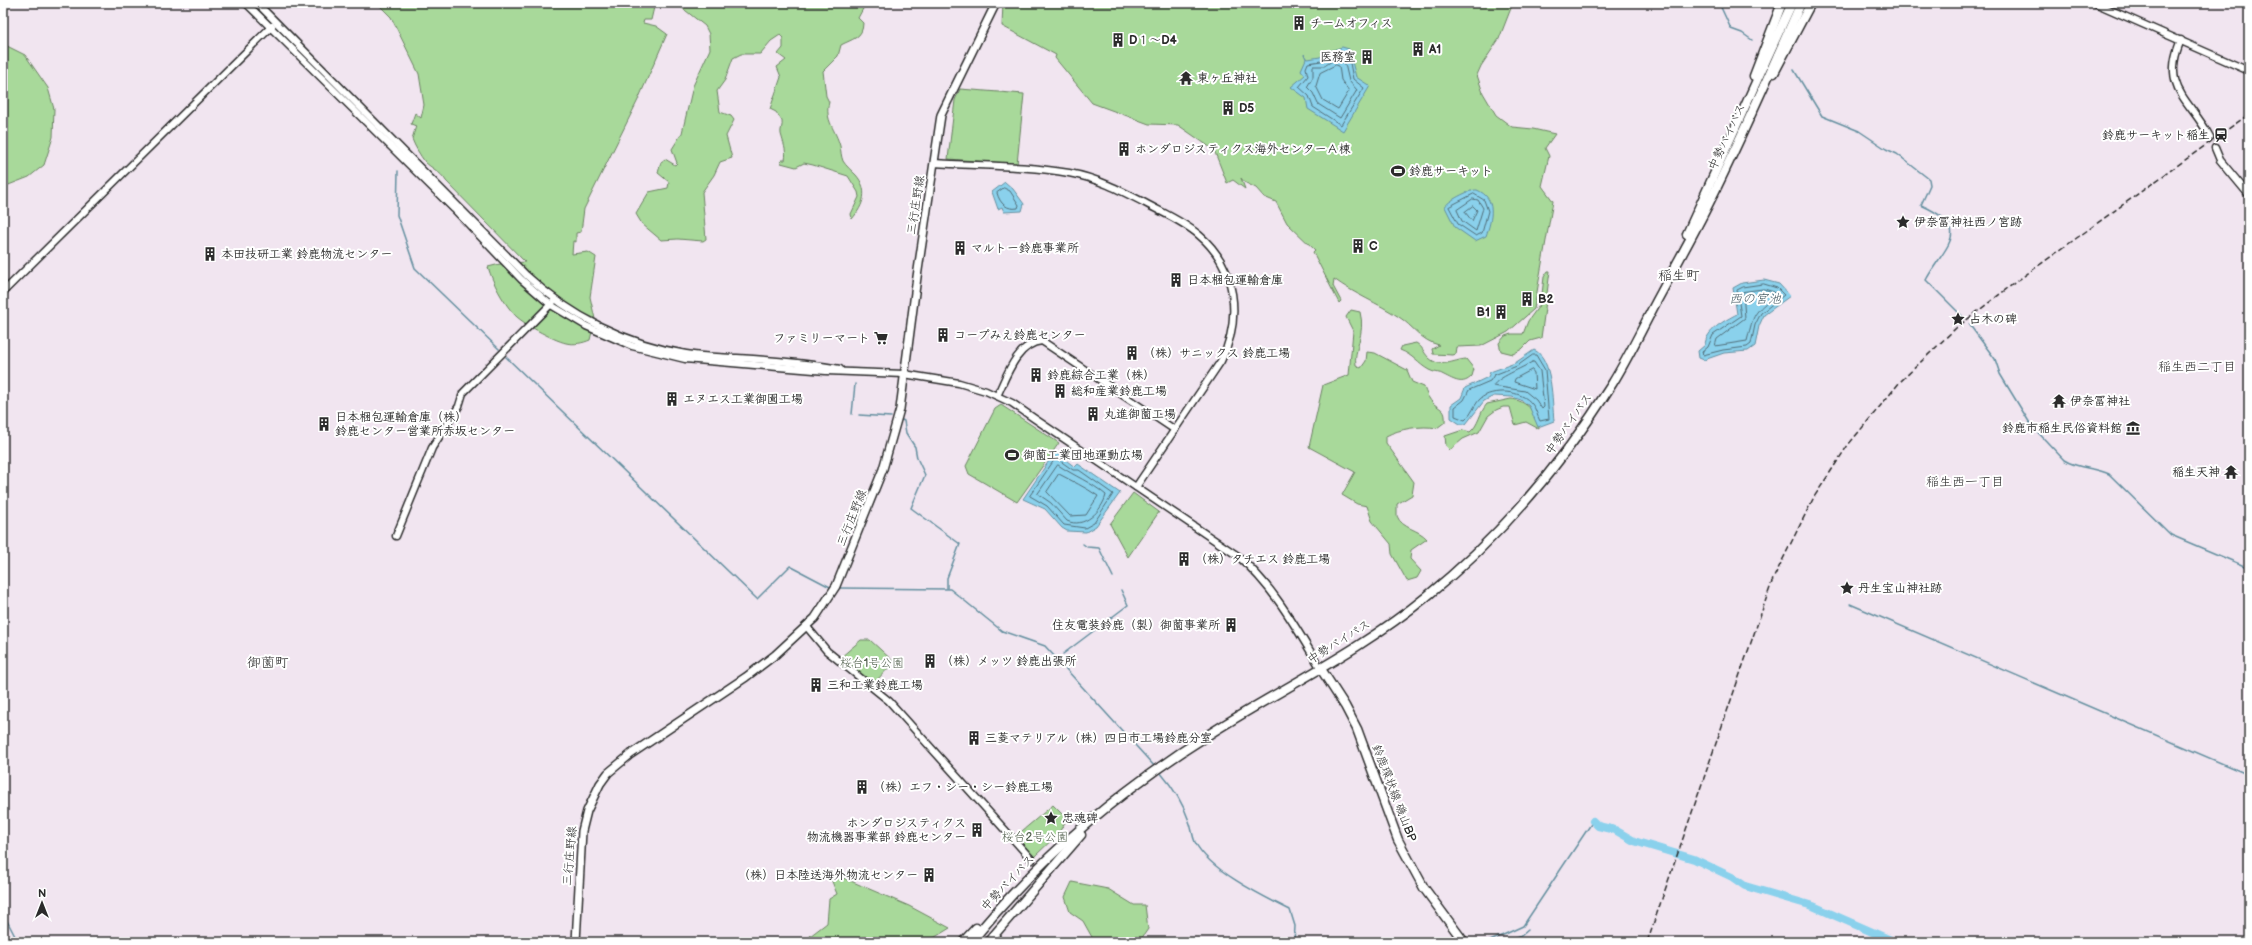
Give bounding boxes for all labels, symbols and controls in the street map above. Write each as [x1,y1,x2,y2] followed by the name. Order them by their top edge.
[1291,15,1307,31] building icon: チームオフィス
[1310,16,1393,31] place label: チームオフィス
[1110,32,1126,48] building icon: D１～D4
[1129,33,1177,48] place label: D１～D4
[1410,41,1426,57] building icon: A1
[1428,42,1441,57] place label: A1
[1359,49,1375,65] building icon: 医務室
[1320,50,1356,65] place label: 医務室
[1178,70,1194,86] temple icon: 東ヶ丘神社
[1197,71,1257,86] place label: 東ヶ丘神社
[1220,100,1236,116] building icon: D5
[1239,101,1254,116] place label: D5
[1705,101,1749,173] street label: 中勢バイパス
[2213,127,2229,143] station icon: 鈴鹿サーキット稲生
[2102,128,2210,143] place label: 鈴鹿サーキット稲生
[1116,141,1132,157] building icon: ホンダロジスティクス海外センターＡ棟
[1135,142,1351,157] place label: ホンダロジスティクス海外センターＡ棟
[1390,163,1406,179] sports icon: 鈴鹿サーキット
[1409,164,1493,179] place label: 鈴鹿サーキット
[904,174,928,236] street label: 三行庄野線
[1895,214,1911,230] place icon: 伊奈冨神社西ノ宮跡
[1914,215,2022,230] place label: 伊奈冨神社西ノ宮跡
[1350,238,1366,254] building icon: C
[1369,239,1378,254] place label: C
[952,240,968,256] building icon: マルトー鈴鹿事業所
[971,241,1080,256] place label: マルトー鈴鹿事業所
[202,246,218,262] building icon: 本田技研工業 鈴鹿物流センター
[221,247,392,262] place label: 本田技研工業 鈴鹿物流センター
[1658,267,1700,284] district label: 稲生町
[1168,272,1184,288] building icon: 日本梱包運輸倉庫
[1187,273,1283,288] place label: 日本梱包運輸倉庫
[1519,291,1535,307] building icon: B2
[1729,291,1782,307] water label: 西の宮池
[1538,292,1554,307] place label: B2
[1493,304,1509,320] building icon: B1
[1476,305,1490,320] place label: B1
[1950,311,1966,327] place icon: 占木の碑
[1969,312,2017,327] place label: 占木の碑
[935,327,951,343] building icon: コープみえ鈴鹿センター
[954,328,1086,343] place label: コープみえ鈴鹿センター
[873,330,889,346] supermarket icon: ファミリーマート
[774,331,870,346] place label: ファミリーマート
[1124,345,1140,361] building icon: （株）サニックス 鈴鹿工場
[1143,346,1290,361] place label: （株）サニックス 鈴鹿工場
[2158,359,2236,375] district label: 稲生西二丁目
[1028,367,1044,383] building icon: 鈴鹿綜合工業（株）
[1047,368,1155,383] place label: 鈴鹿綜合工業（株）
[1052,383,1068,399] building icon: 総和産業鈴鹿工場
[1071,384,1167,399] place label: 総和産業鈴鹿工場
[1542,390,1596,458] street label: 中勢バイパス
[664,391,680,407] building icon: エヌエス工業御園工場
[683,392,803,407] place label: エヌエス工業御園工場
[2051,393,2067,409] temple icon: 伊奈冨神社
[2070,394,2130,409] place label: 伊奈冨神社
[1085,406,1101,422] building icon: 丸進御薗工場
[1104,407,1176,422] place label: 丸進御薗工場
[335,410,515,439] place label: 日本梱包運輸倉庫（株） 鈴鹿センター営業所赤坂センター
[316,416,332,432] building icon: 日本梱包運輸倉庫（株） 鈴鹿センター営業所赤坂センター
[2125,420,2141,436] museum icon: 鈴鹿市稲生民俗資料館
[2002,421,2122,436] place label: 鈴鹿市稲生民俗資料館
[1004,447,1020,463] sports icon: 御薗工業団地運動広場
[1023,448,1143,463] place label: 御薗工業団地運動広場
[2223,464,2239,480] temple icon: 稲生天神
[2172,465,2220,480] place label: 稲生天神
[1926,474,2004,490] district label: 稲生西一丁目
[834,487,870,549] street label: 三行庄野線
[1176,551,1192,567] building icon: （株）タチエス 鈴鹿工場
[1195,552,1330,567] place label: （株）タチエス 鈴鹿工場
[1839,580,1855,596] place icon: 丹生宝山神社跡
[1858,581,1942,596] place label: 丹生宝山神社跡
[1223,617,1239,633] building icon: 住友電装鈴鹿（製）御薗事業所
[1305,617,1373,667] street label: 中勢バイパス
[1052,618,1221,633] place label: 住友電装鈴鹿（製）御薗事業所
[922,653,938,669] building icon: （株）メッツ 鈴鹿出張所
[247,654,289,671] district label: 御薗町
[941,654,1077,669] place label: （株）メッツ 鈴鹿出張所
[840,656,904,671] park label: 桜台1号公園
[808,677,824,693] building icon: 三和工業鈴鹿工場
[827,678,923,693] place label: 三和工業鈴鹿工場
[966,730,982,746] building icon: 三菱マテリアル（株）四日市工場鈴鹿分室
[985,731,1212,746] place label: 三菱マテリアル（株）四日市工場鈴鹿分室
[1369,742,1420,844] street label: 鈴鹿環状線 磯山BP
[854,779,870,795] building icon: （株）エフ・シー・シー鈴鹿工場
[873,780,1053,795] place label: （株）エフ・シー・シー鈴鹿工場
[1043,810,1059,826] place icon: 忠魂碑
[1062,811,1098,826] place label: 忠魂碑
[807,816,966,845] place label: ホンダロジスティクス 物流機器事業部 鈴鹿センター
[969,822,985,838] building icon: ホンダロジスティクス 物流機器事業部 鈴鹿センター
[560,825,580,887] street label: 三行庄野線
[1001,830,1069,845] park label: 桜台2号公園
[978,852,1038,914] street label: 中勢バイパス
[921,867,937,883] building icon: （株）日本陸送海外物流センター
[738,868,918,883] place label: （株）日本陸送海外物流センター
[22,883,62,923] north arrow
[38,887,46,900] text: N

